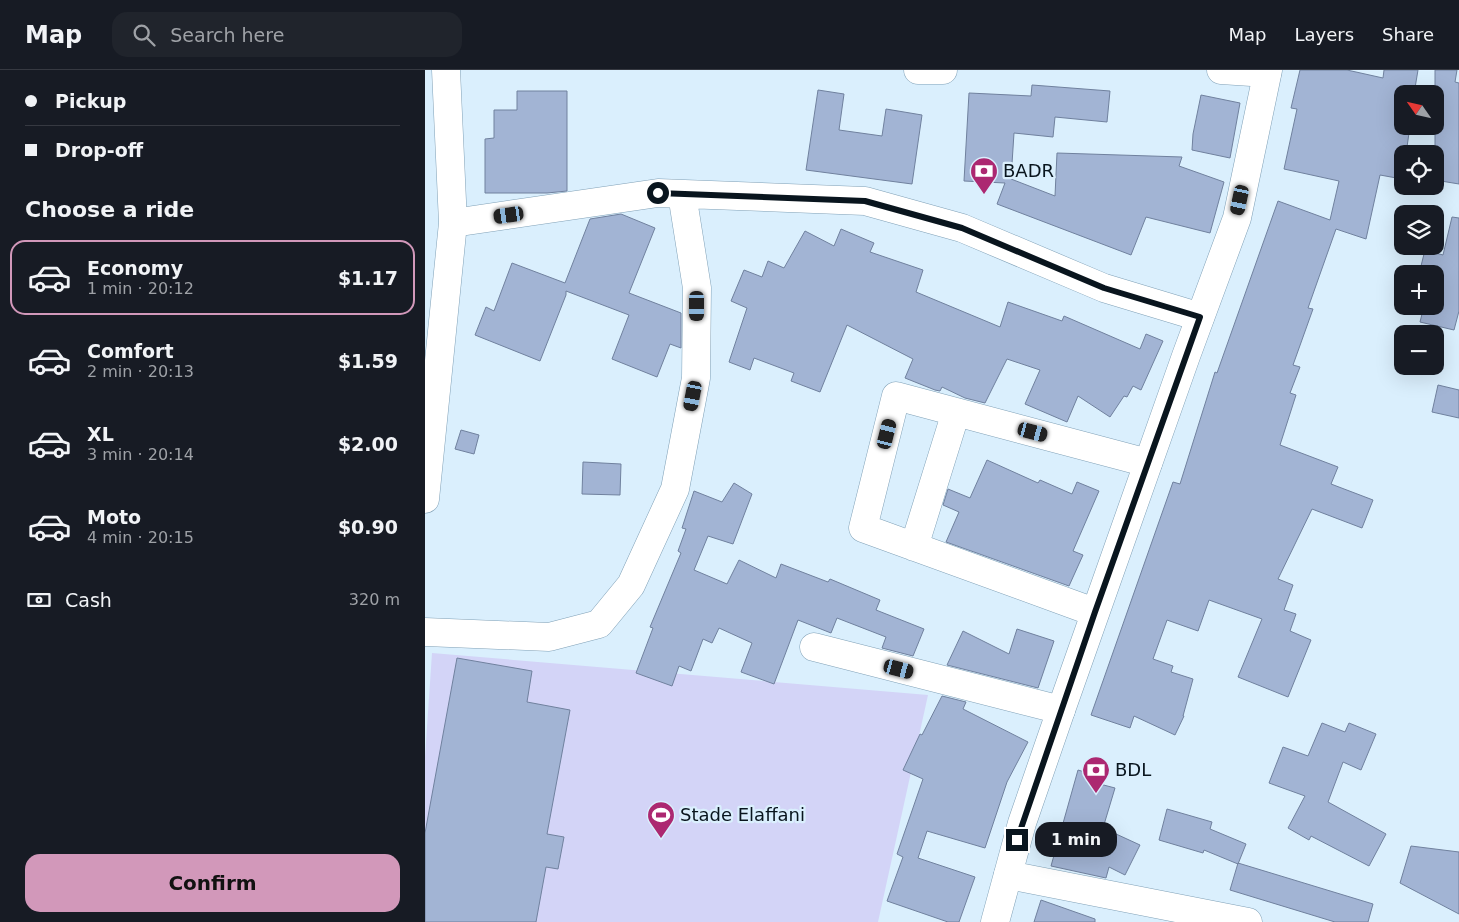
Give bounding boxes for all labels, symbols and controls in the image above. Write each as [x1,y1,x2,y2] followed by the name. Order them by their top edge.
[112,12,462,57] search box
[25,21,82,49] text: Map
[130,21,158,49] icon: search
[170,24,284,46] text: Search here
[1228,24,1266,45] text: Map
[1294,24,1354,45] text: Layers
[1382,24,1434,45] text: Share
[1394,85,1444,135] north arrow
[1394,85,1444,375] map controls
[55,90,126,112] text: Pickup
[55,139,143,161] text: Drop-off
[1394,145,1444,195] button: locate
[969,156,999,195] bank icon: BADR
[1003,160,1054,181] place label: BADR
[647,182,669,204] route start
[1229,184,1250,216] car
[25,197,194,222] text: Choose a ride
[493,205,524,225] car
[1394,205,1444,255] button: layers
[27,255,72,300] icon: car
[87,257,183,279] text: Economy
[1394,265,1444,315] button: +
[338,267,398,289] text: $1.17
[87,279,194,298] text: 1 min · 20:12
[689,291,704,321] car
[1394,325,1444,375] button: −
[27,338,72,383] icon: car
[87,340,174,362] text: Comfort
[338,350,398,372] text: $1.59
[87,362,194,381] text: 2 min · 20:13
[682,380,703,412] car
[876,418,897,450] car
[27,421,72,466] icon: car
[1016,421,1049,443] car
[87,423,114,445] text: XL
[338,433,398,455] text: $2.00
[87,445,194,464] text: 3 min · 20:14
[27,504,72,549] icon: car
[87,506,141,528] text: Moto
[338,516,398,538] text: $0.90
[87,528,194,547] text: 4 min · 20:15
[25,586,53,614] icon: cash
[65,589,112,611] text: Cash
[349,590,400,609] text: 320 m
[882,658,915,680] car
[1081,755,1111,794] bank icon: BDL
[1115,759,1151,780] place label: BDL
[646,800,676,839] sports icon: Stade Elaffani
[680,804,805,825] place label: Stade Elaffani
[1035,822,1117,858] callout: 1 min
[1006,829,1028,851] route end
[1051,830,1101,849] text: 1 min
[25,854,400,912] button: Confirm

